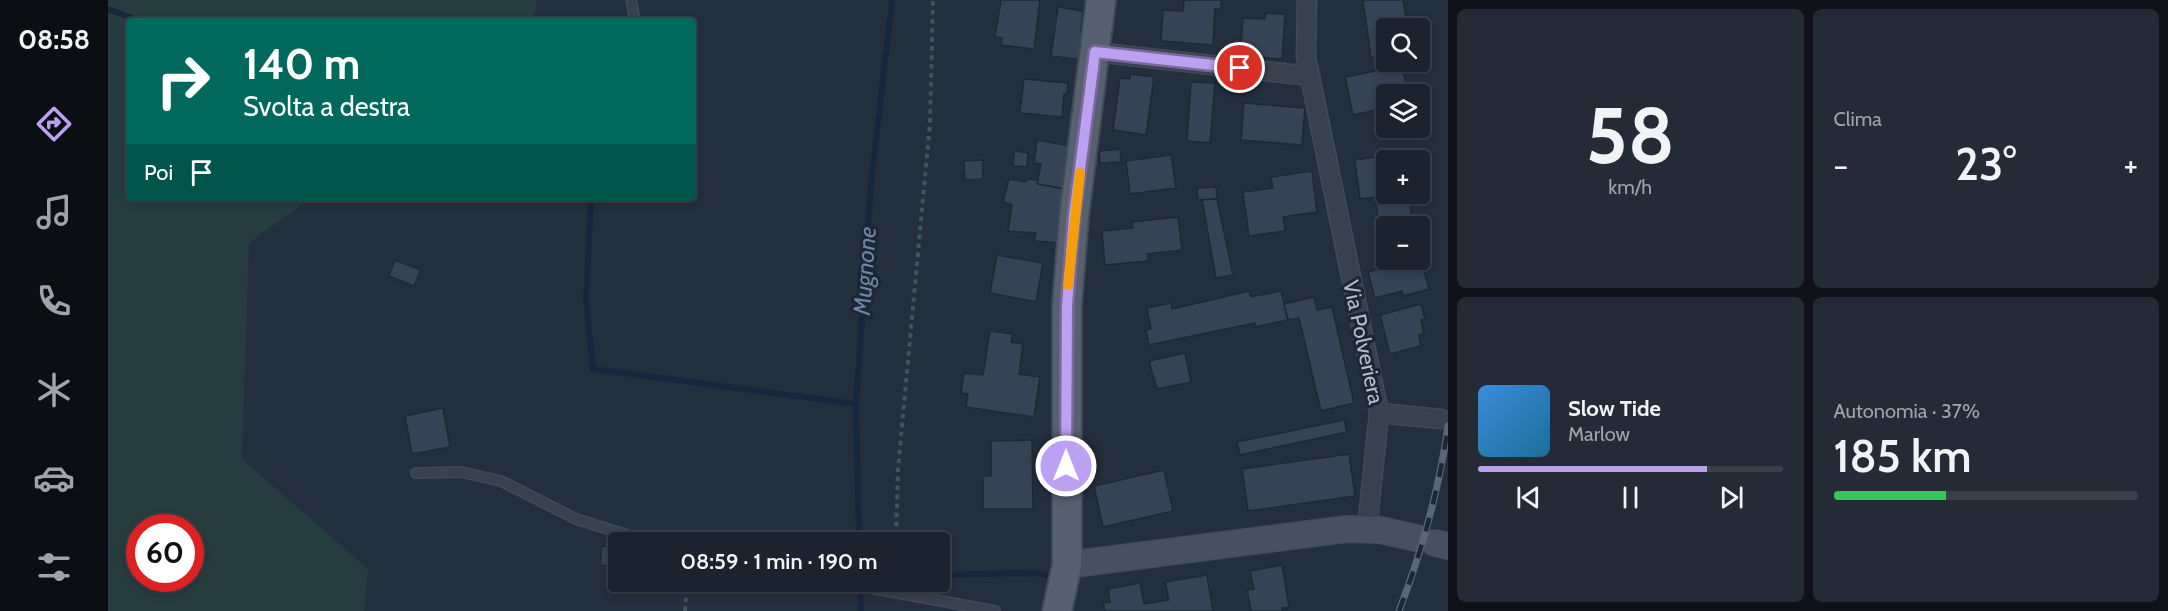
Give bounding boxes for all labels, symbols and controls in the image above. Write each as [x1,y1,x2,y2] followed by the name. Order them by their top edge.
[1376,18,1430,270] map controls
[1376,18,1430,72] button: search
[18,23,90,56] text: 08:58
[243,38,360,90] text: 140 m
[144,42,222,120] icon: right
[1214,42,1265,93] pin
[1223,51,1256,84] icon: arrive
[1376,84,1430,138] button: layers
[1586,88,1675,183] text: 58
[243,90,410,123] text: Svolta a destra
[33,103,75,145] icon: directions
[1834,107,1882,131] text: Clima
[1955,137,2016,191] text: 23°
[1834,145,1848,185] text: −
[2123,145,2138,185] text: +
[1376,150,1430,204] button: +
[185,156,218,189] icon: arrive
[144,159,173,186] text: Poi
[1608,175,1652,199] text: km/h
[33,191,75,233] icon: music
[1376,216,1430,270] button: −
[847,226,882,317] water label: Mugnone
[1337,278,1390,407] street label: Via Polveriera
[33,280,75,322] icon: phone
[33,369,75,411] icon: climate
[1568,395,1661,422] text: Slow Tide
[1834,399,1980,423] text: Autonomia · 37%
[1568,422,1630,446] text: Marlow
[1834,429,1971,483] text: 185 km
[1034,434,1098,498] position arrow
[33,457,75,499] icon: car
[1512,481,1545,514] icon: previous
[1614,481,1647,514] icon: pause
[1715,481,1748,514] icon: next
[126,514,204,592] speed limit sign: 60
[33,546,75,588] icon: filters
[681,548,877,575] text: 08:59 · 1 min · 190 m

